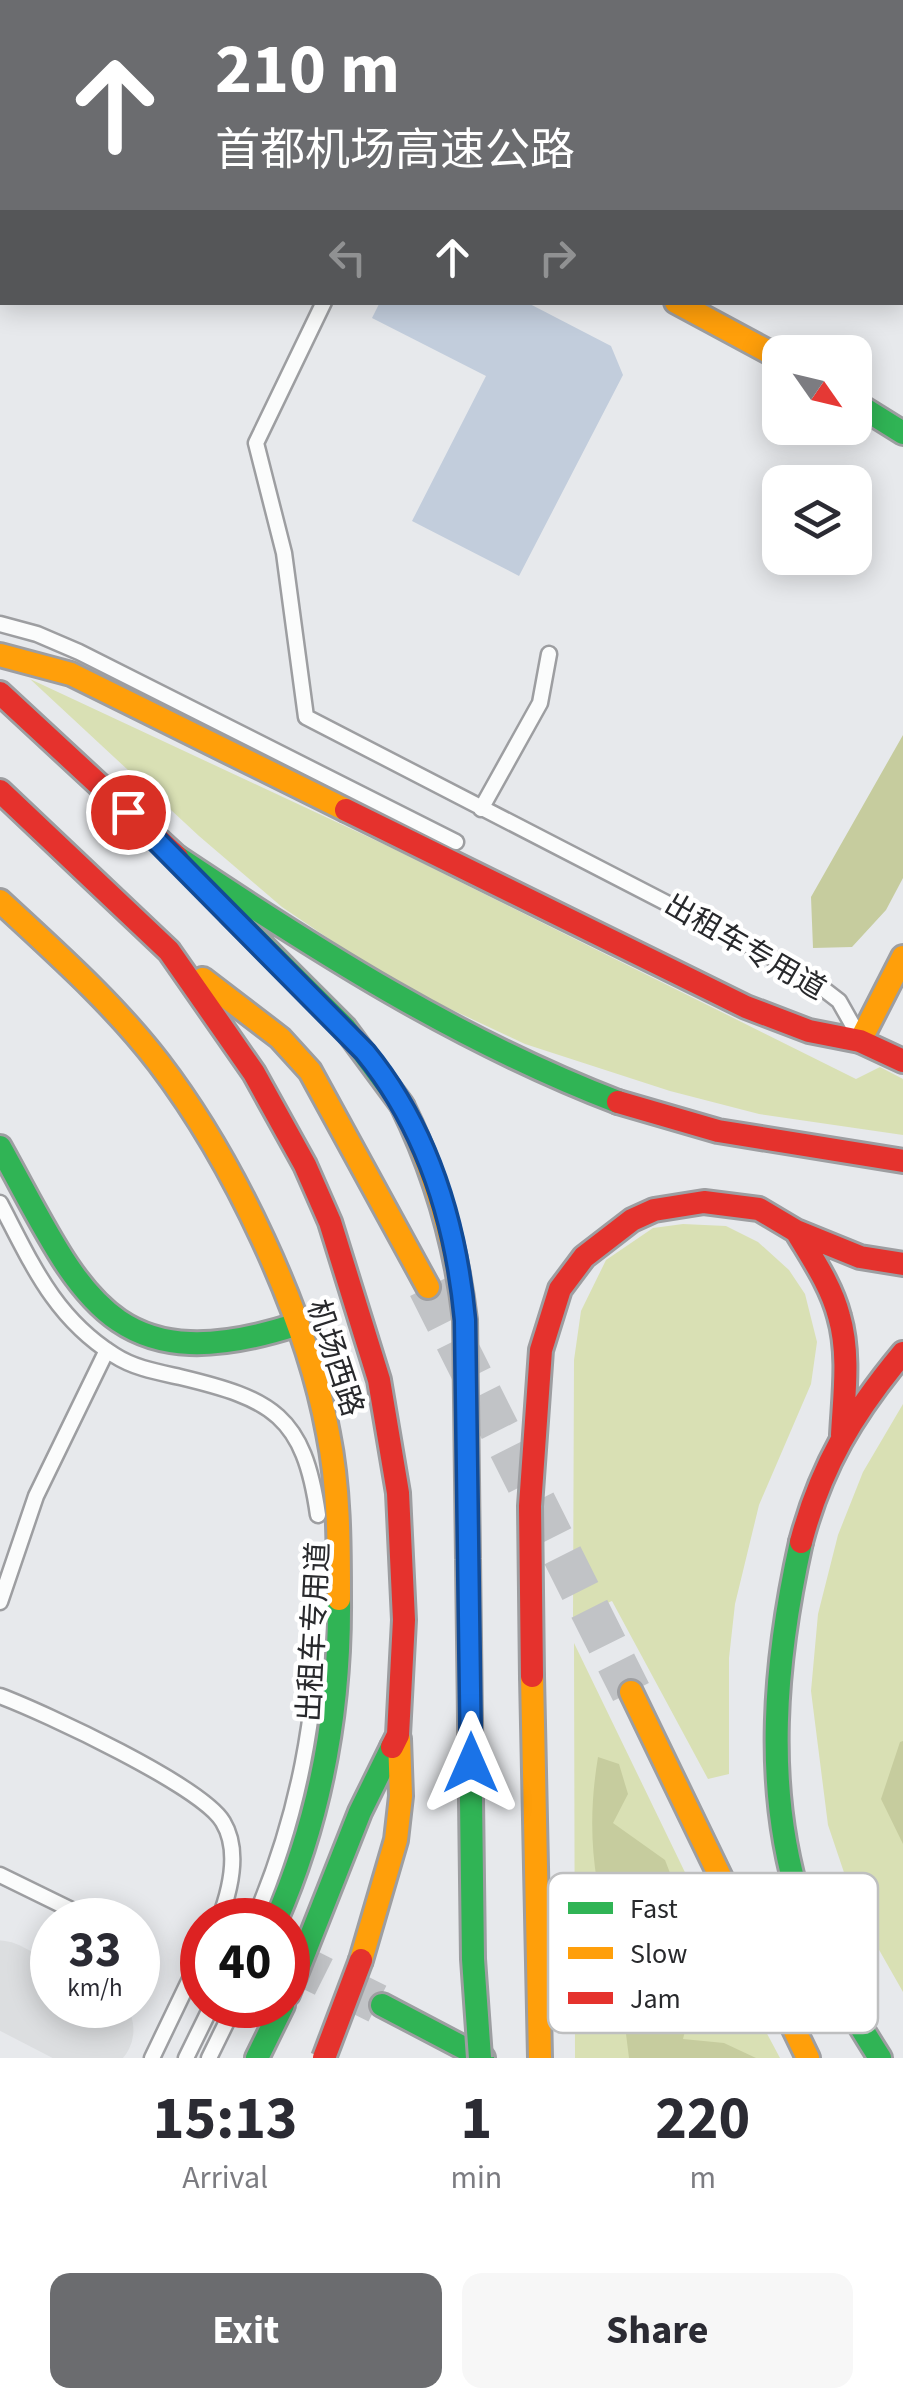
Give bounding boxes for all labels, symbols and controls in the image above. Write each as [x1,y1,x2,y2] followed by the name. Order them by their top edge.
[215,20,400,120] text: 210 m
[50,40,180,170] icon: ahead
[215,119,575,183] text: 首都机场高速公路
[320,230,375,285] icon: left
[425,230,480,285] icon: ahead
[530,230,585,285] icon: right
[762,335,872,445] north arrow
[762,335,872,575] map controls
[762,465,872,575] button: layers
[86,770,171,855] pin
[101,785,156,840] icon: arrive
[656,883,834,1011] street label: 出租车专用道
[296,1294,374,1422] street label: 机场西路
[288,1541,340,1723] street label: 出租车专用道
[419,1711,523,1815] position arrow
[548,1873,878,2033] legend
[630,1889,678,1929] text: Fast
[180,1898,310,2028] speed limit sign: 40
[69,1915,121,1986] text: 33
[630,1934,687,1974] text: Slow
[67,1970,123,2006] text: km/h
[630,1979,681,2019] text: Jam
[153,2077,298,2162] text: 15:13
[461,2077,492,2162] text: 1
[655,2077,750,2162] text: 220
[182,2155,268,2201] text: Arrival
[450,2155,502,2201] text: min
[689,2155,716,2201] text: m
[50,2273,442,2388] button: Exit
[462,2273,853,2388] button: Share

